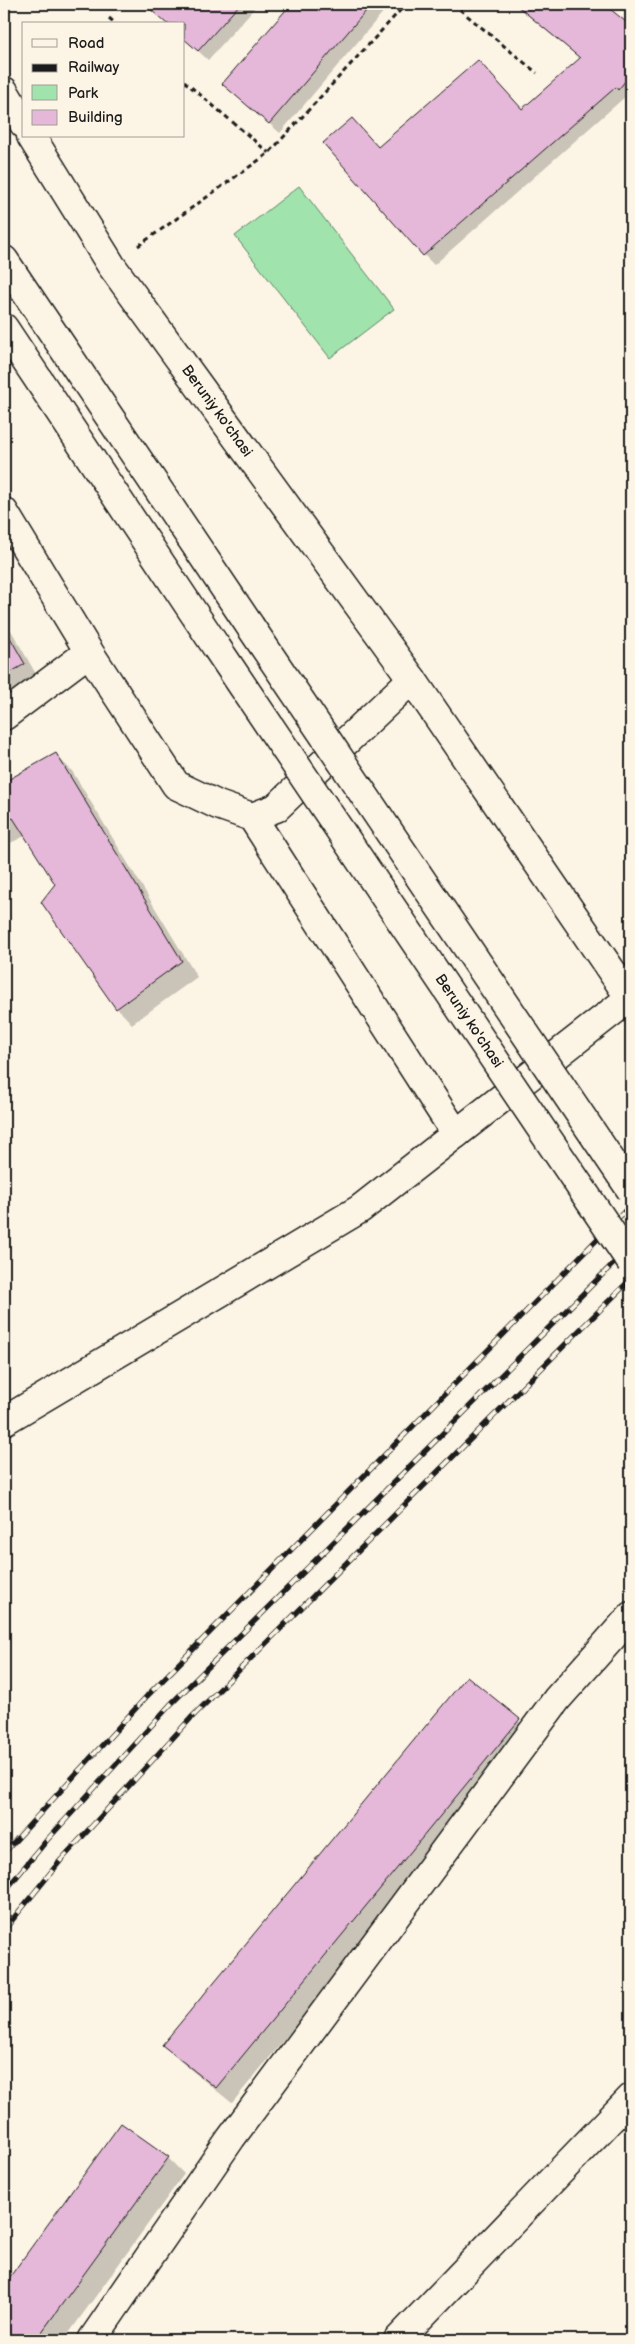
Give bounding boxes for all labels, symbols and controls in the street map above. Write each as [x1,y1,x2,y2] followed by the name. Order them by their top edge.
[22,22,185,138] legend
[68,34,104,53] text: Road
[68,58,119,77] text: Railway
[68,84,99,103] text: Park
[68,108,123,127] text: Building
[177,361,257,461] street label: Beruniy ko'chasi
[431,971,507,1071] street label: Beruniy ko'chasi

